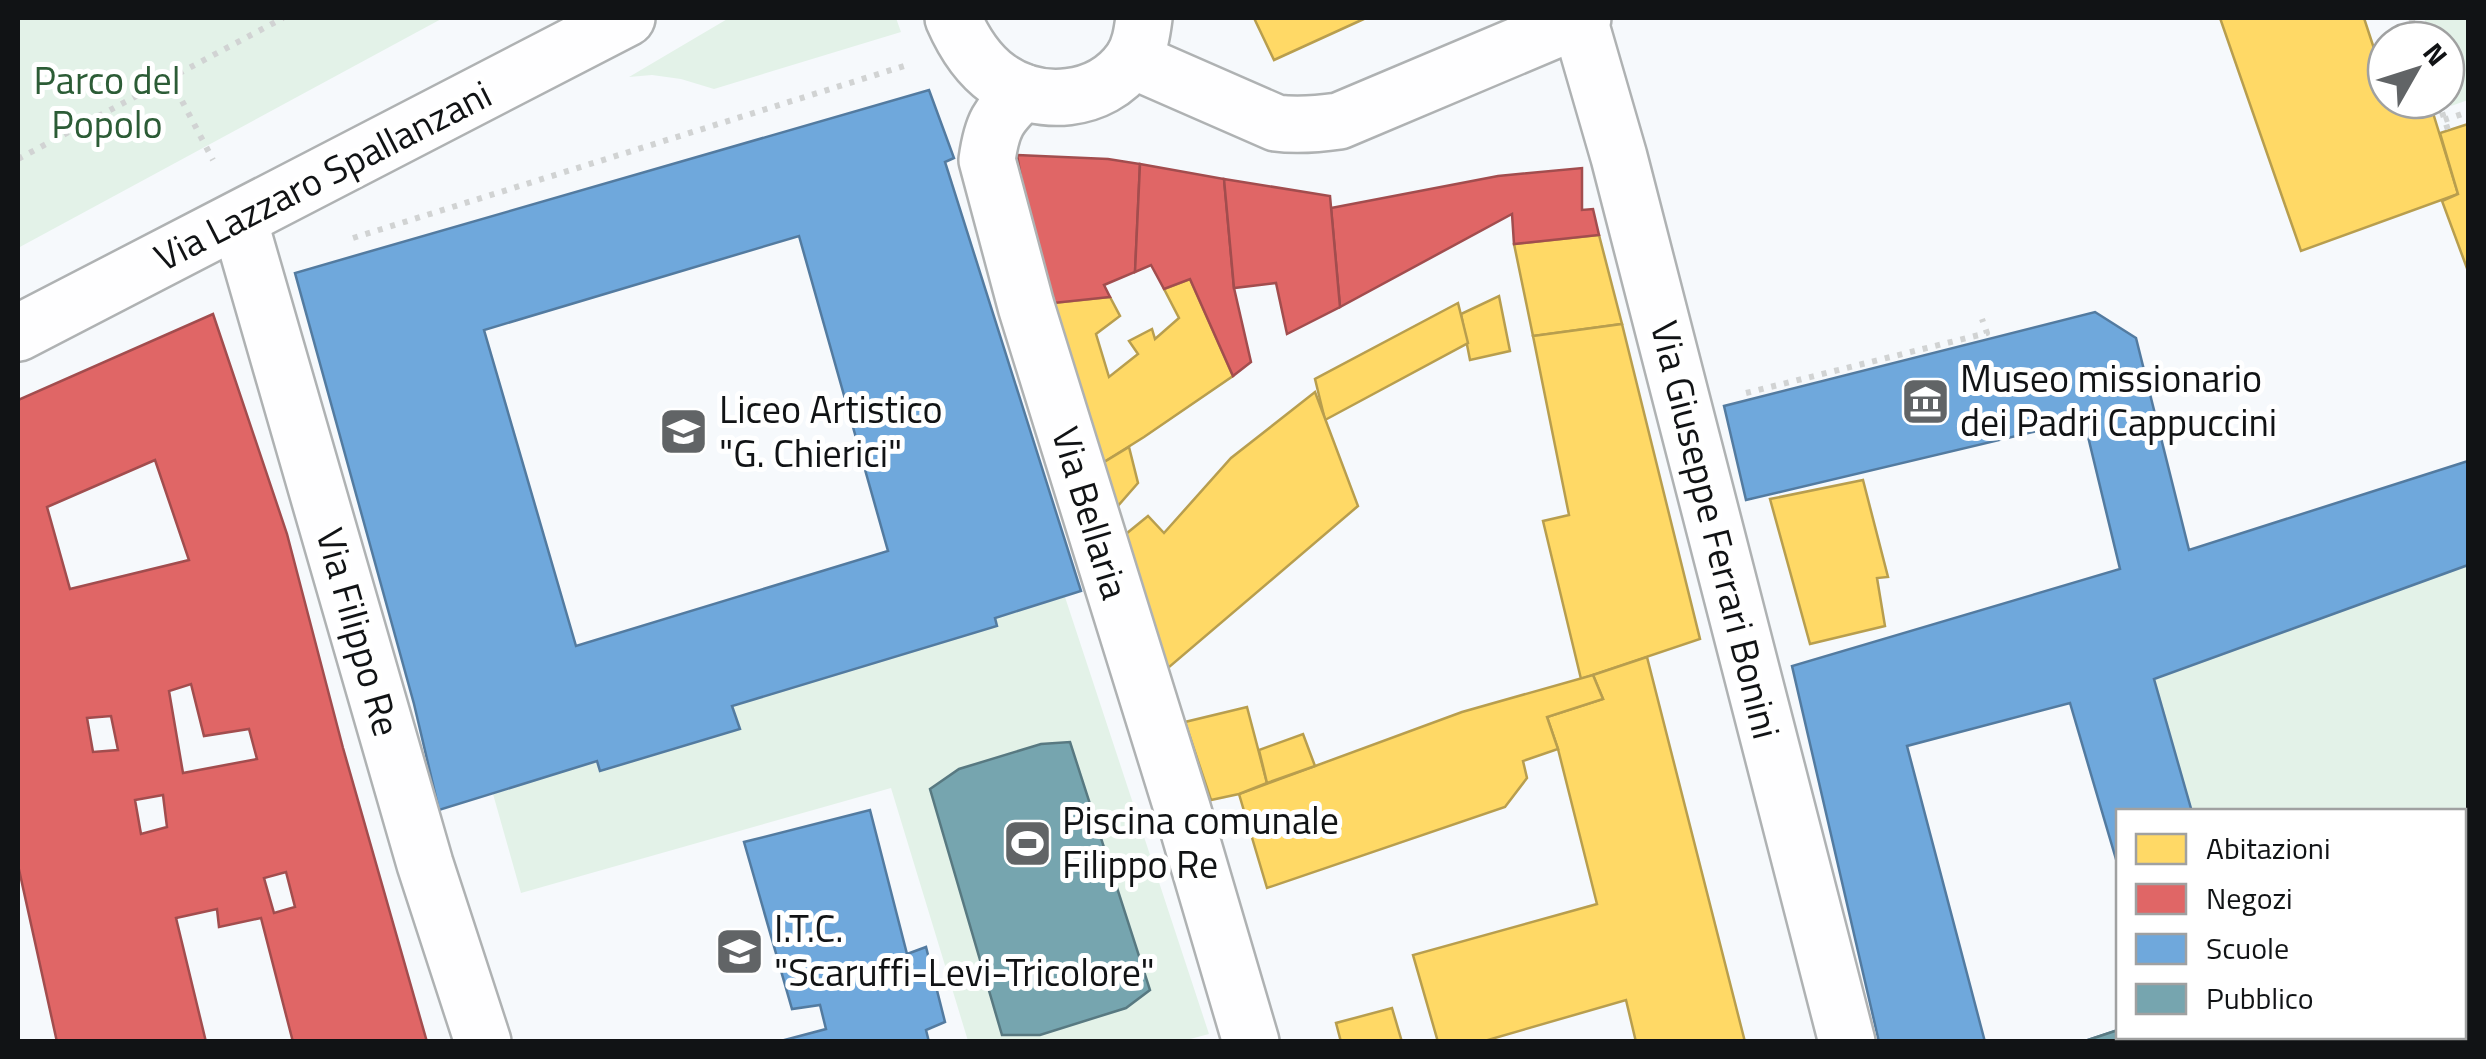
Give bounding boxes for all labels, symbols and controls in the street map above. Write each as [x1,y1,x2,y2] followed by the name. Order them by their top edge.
[2366,20,2466,120] north arrow
[2413,33,2459,75] text: N
[34,51,181,153] park label: Parco del Popolo
[144,65,501,285] street label: Via Lazzaro Spallanzani
[1636,315,1796,745] street label: Via Giuseppe Ferrari Bonini
[1960,349,2277,451] place label: Museo missionario dei Padri Cappuccini
[1899,375,1951,427] museum icon: Museo missionario dei Padri Cappuccini
[719,380,943,482] place label: Liceo Artistico "G. Chierici"
[658,406,710,458] school or university icon: Liceo Artistico "G. Chierici"
[1037,419,1145,606] street label: Via Bellaria
[302,521,416,743] street label: Via Filippo Re
[1062,791,1339,893] place label: Piscina comunale Filippo Re
[2116,809,2466,1039] legend
[1001,817,1053,869] sports icon: Piscina comunale Filippo Re
[2206,825,2331,871] text: Abitazioni
[2206,875,2293,921] text: Negozi
[774,899,1155,1001] place label: I.T.C. "Scaruffi-Levi-Tricolore"
[713,925,765,977] school or university icon: I.T.C. "Scaruffi-Levi-Tricolore"
[2206,925,2289,971] text: Scuole
[2206,975,2314,1021] text: Pubblico

